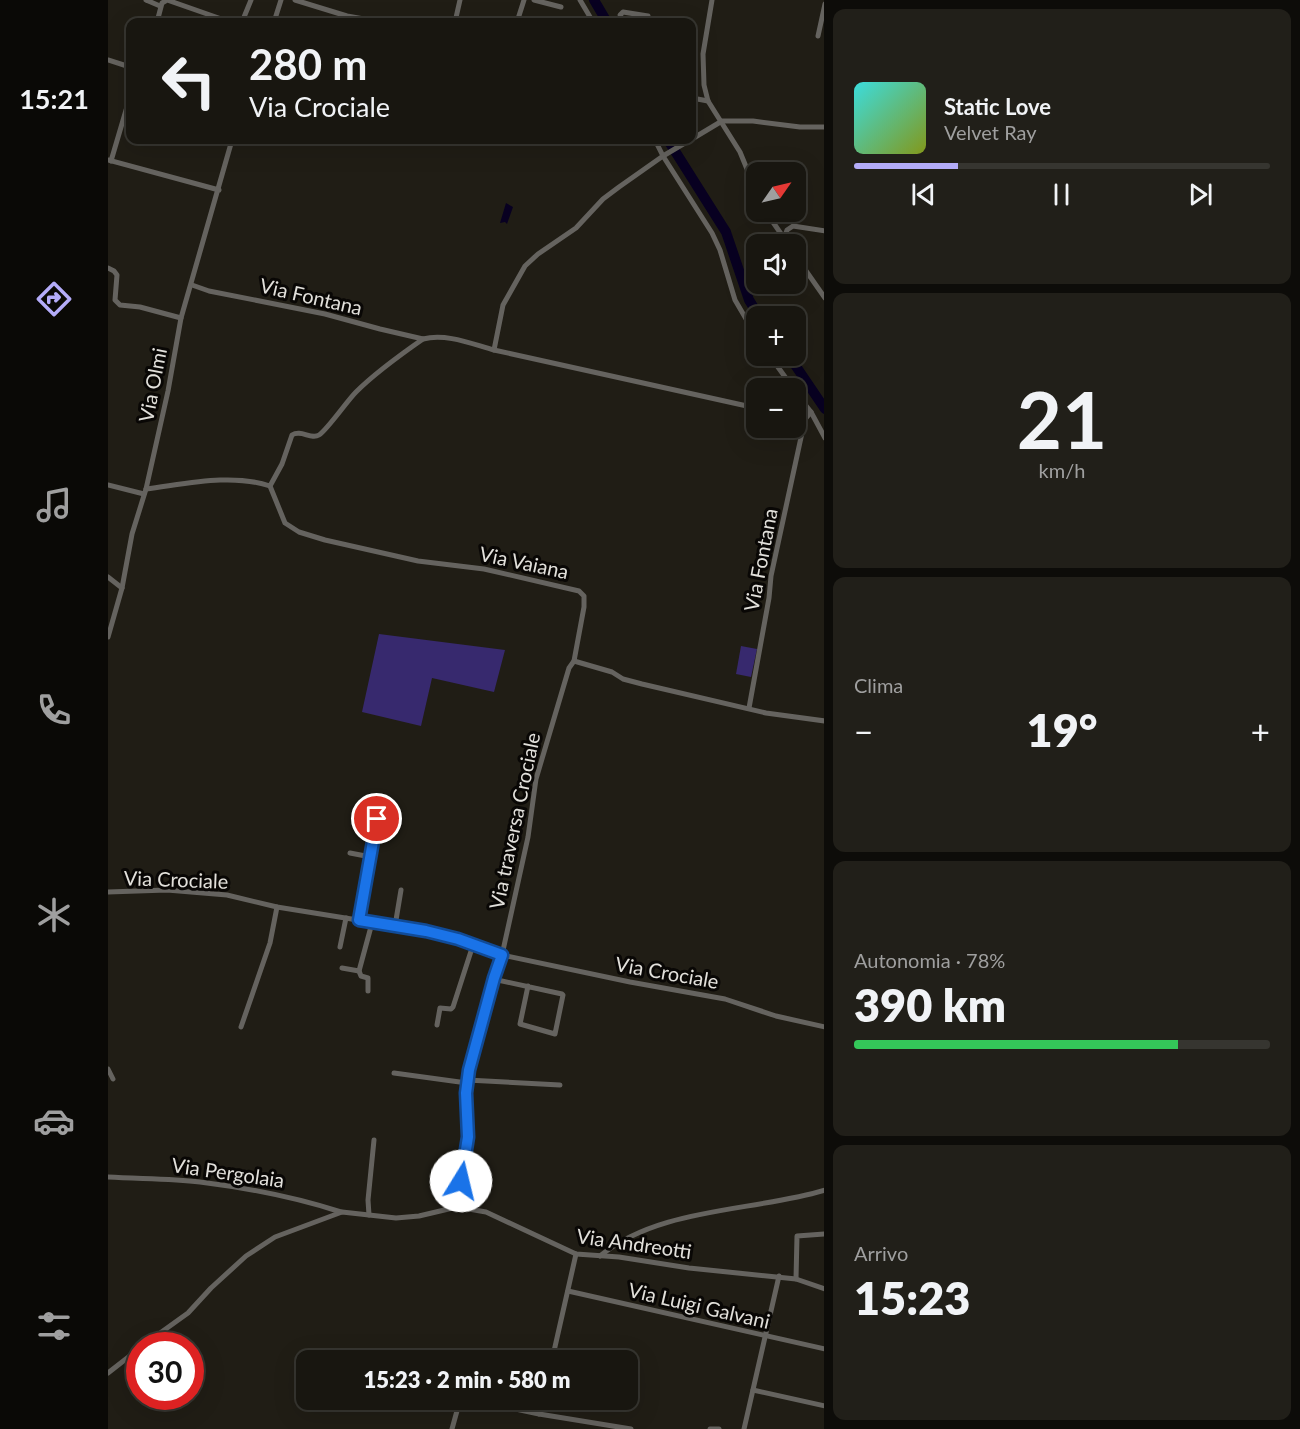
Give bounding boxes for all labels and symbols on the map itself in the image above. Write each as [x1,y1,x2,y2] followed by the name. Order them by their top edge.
[746,162,806,222] north arrow
[258,273,365,319] street label: Via Fontana
[133,346,171,424] street label: Via Olmi
[738,506,782,613] street label: Via Fontana
[477,541,571,583] street label: Via Vaiana
[484,730,544,911] street label: Via traversa Crociale
[351,793,402,844] pin
[123,865,229,893] street label: Via Crociale
[614,951,721,993] street label: Via Crociale
[429,1149,493,1213] position arrow
[170,1152,286,1192] street label: Via Pergolaia
[575,1223,693,1263] street label: Via Andreotti
[626,1277,772,1333] street label: Via Luigi Galvani
[126,1332,204,1410] speed limit sign: 30

